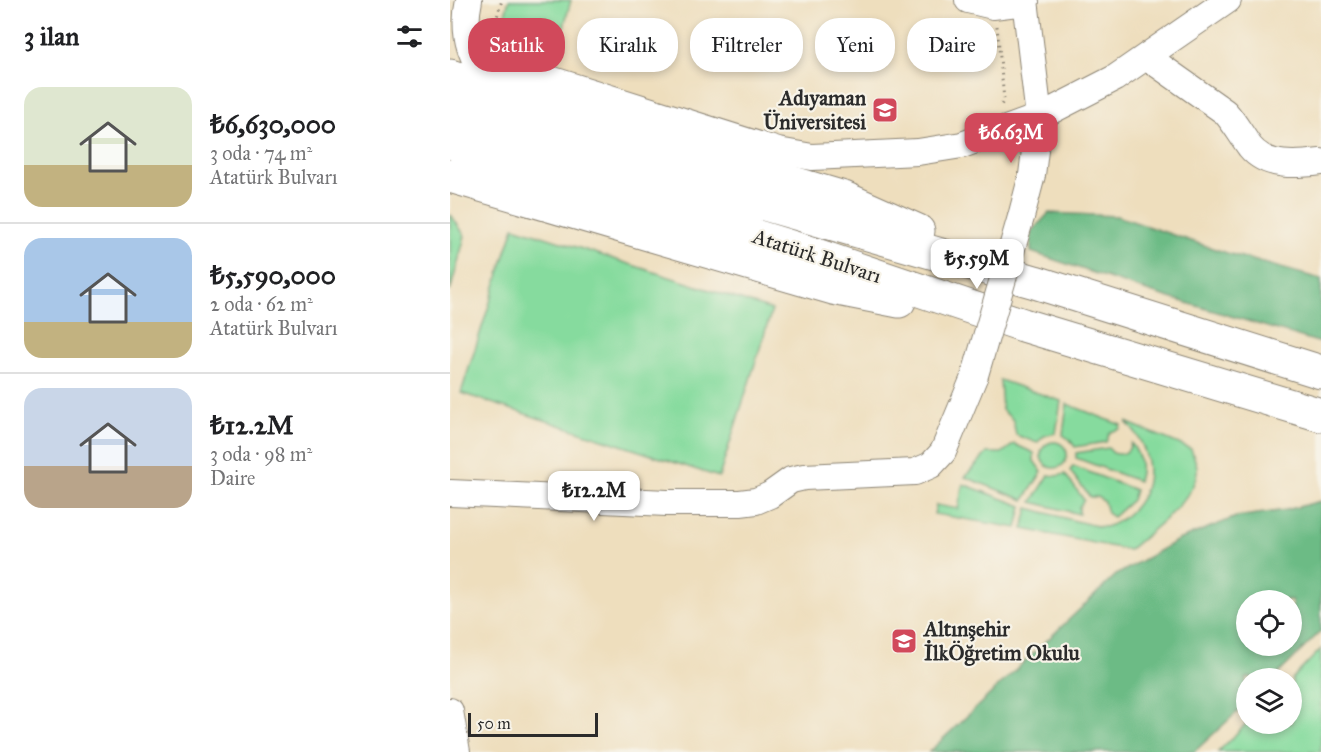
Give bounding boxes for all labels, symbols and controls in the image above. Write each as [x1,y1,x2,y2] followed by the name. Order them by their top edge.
[468,18,565,72] chip: Satılık
[577,18,678,72] chip: Kiralık
[690,18,803,72] chip: Filtreler
[815,18,895,72] chip: Yeni
[907,18,997,72] chip: Daire
[24,20,79,52] text: 3 ilan
[393,20,426,53] icon: filters
[763,85,867,135] place label: Adıyaman Üniversitesi
[870,95,900,125] school or university icon: Adıyaman Üniversitesi
[210,108,336,140] text: ₺6,630,000
[72,111,144,183] icon: home
[962,113,1060,164] pin: ₺6.63M
[979,120,1043,144] text: ₺6.63M
[210,141,312,165] text: 3 oda · 74 m²
[210,165,338,189] text: Atatürk Bulvarı
[748,223,885,289] street label: Atatürk Bulvarı
[928,239,1026,290] pin: ₺5.59M
[945,246,1009,270] text: ₺5.59M
[210,259,336,291] text: ₺5,590,000
[72,262,144,334] icon: home
[210,292,313,316] text: 2 oda · 62 m²
[210,316,338,340] text: Atatürk Bulvarı
[210,409,294,441] text: ₺12.2M
[72,412,144,484] icon: home
[210,442,312,466] text: 3 oda · 98 m²
[210,466,255,490] text: Daire
[545,471,643,522] pin: ₺12.2M
[562,478,626,502] text: ₺12.2M
[1236,590,1302,734] map controls
[1236,590,1302,656] button: locate
[922,616,1081,666] place label: Altınşehir İlkÖğretim Okulu
[889,626,919,656] school or university icon: Altınşehir İlkÖğretim Okulu
[1236,668,1302,734] button: layers
[468,710,598,738] scale bar
[477,714,511,733] text: 50 m

